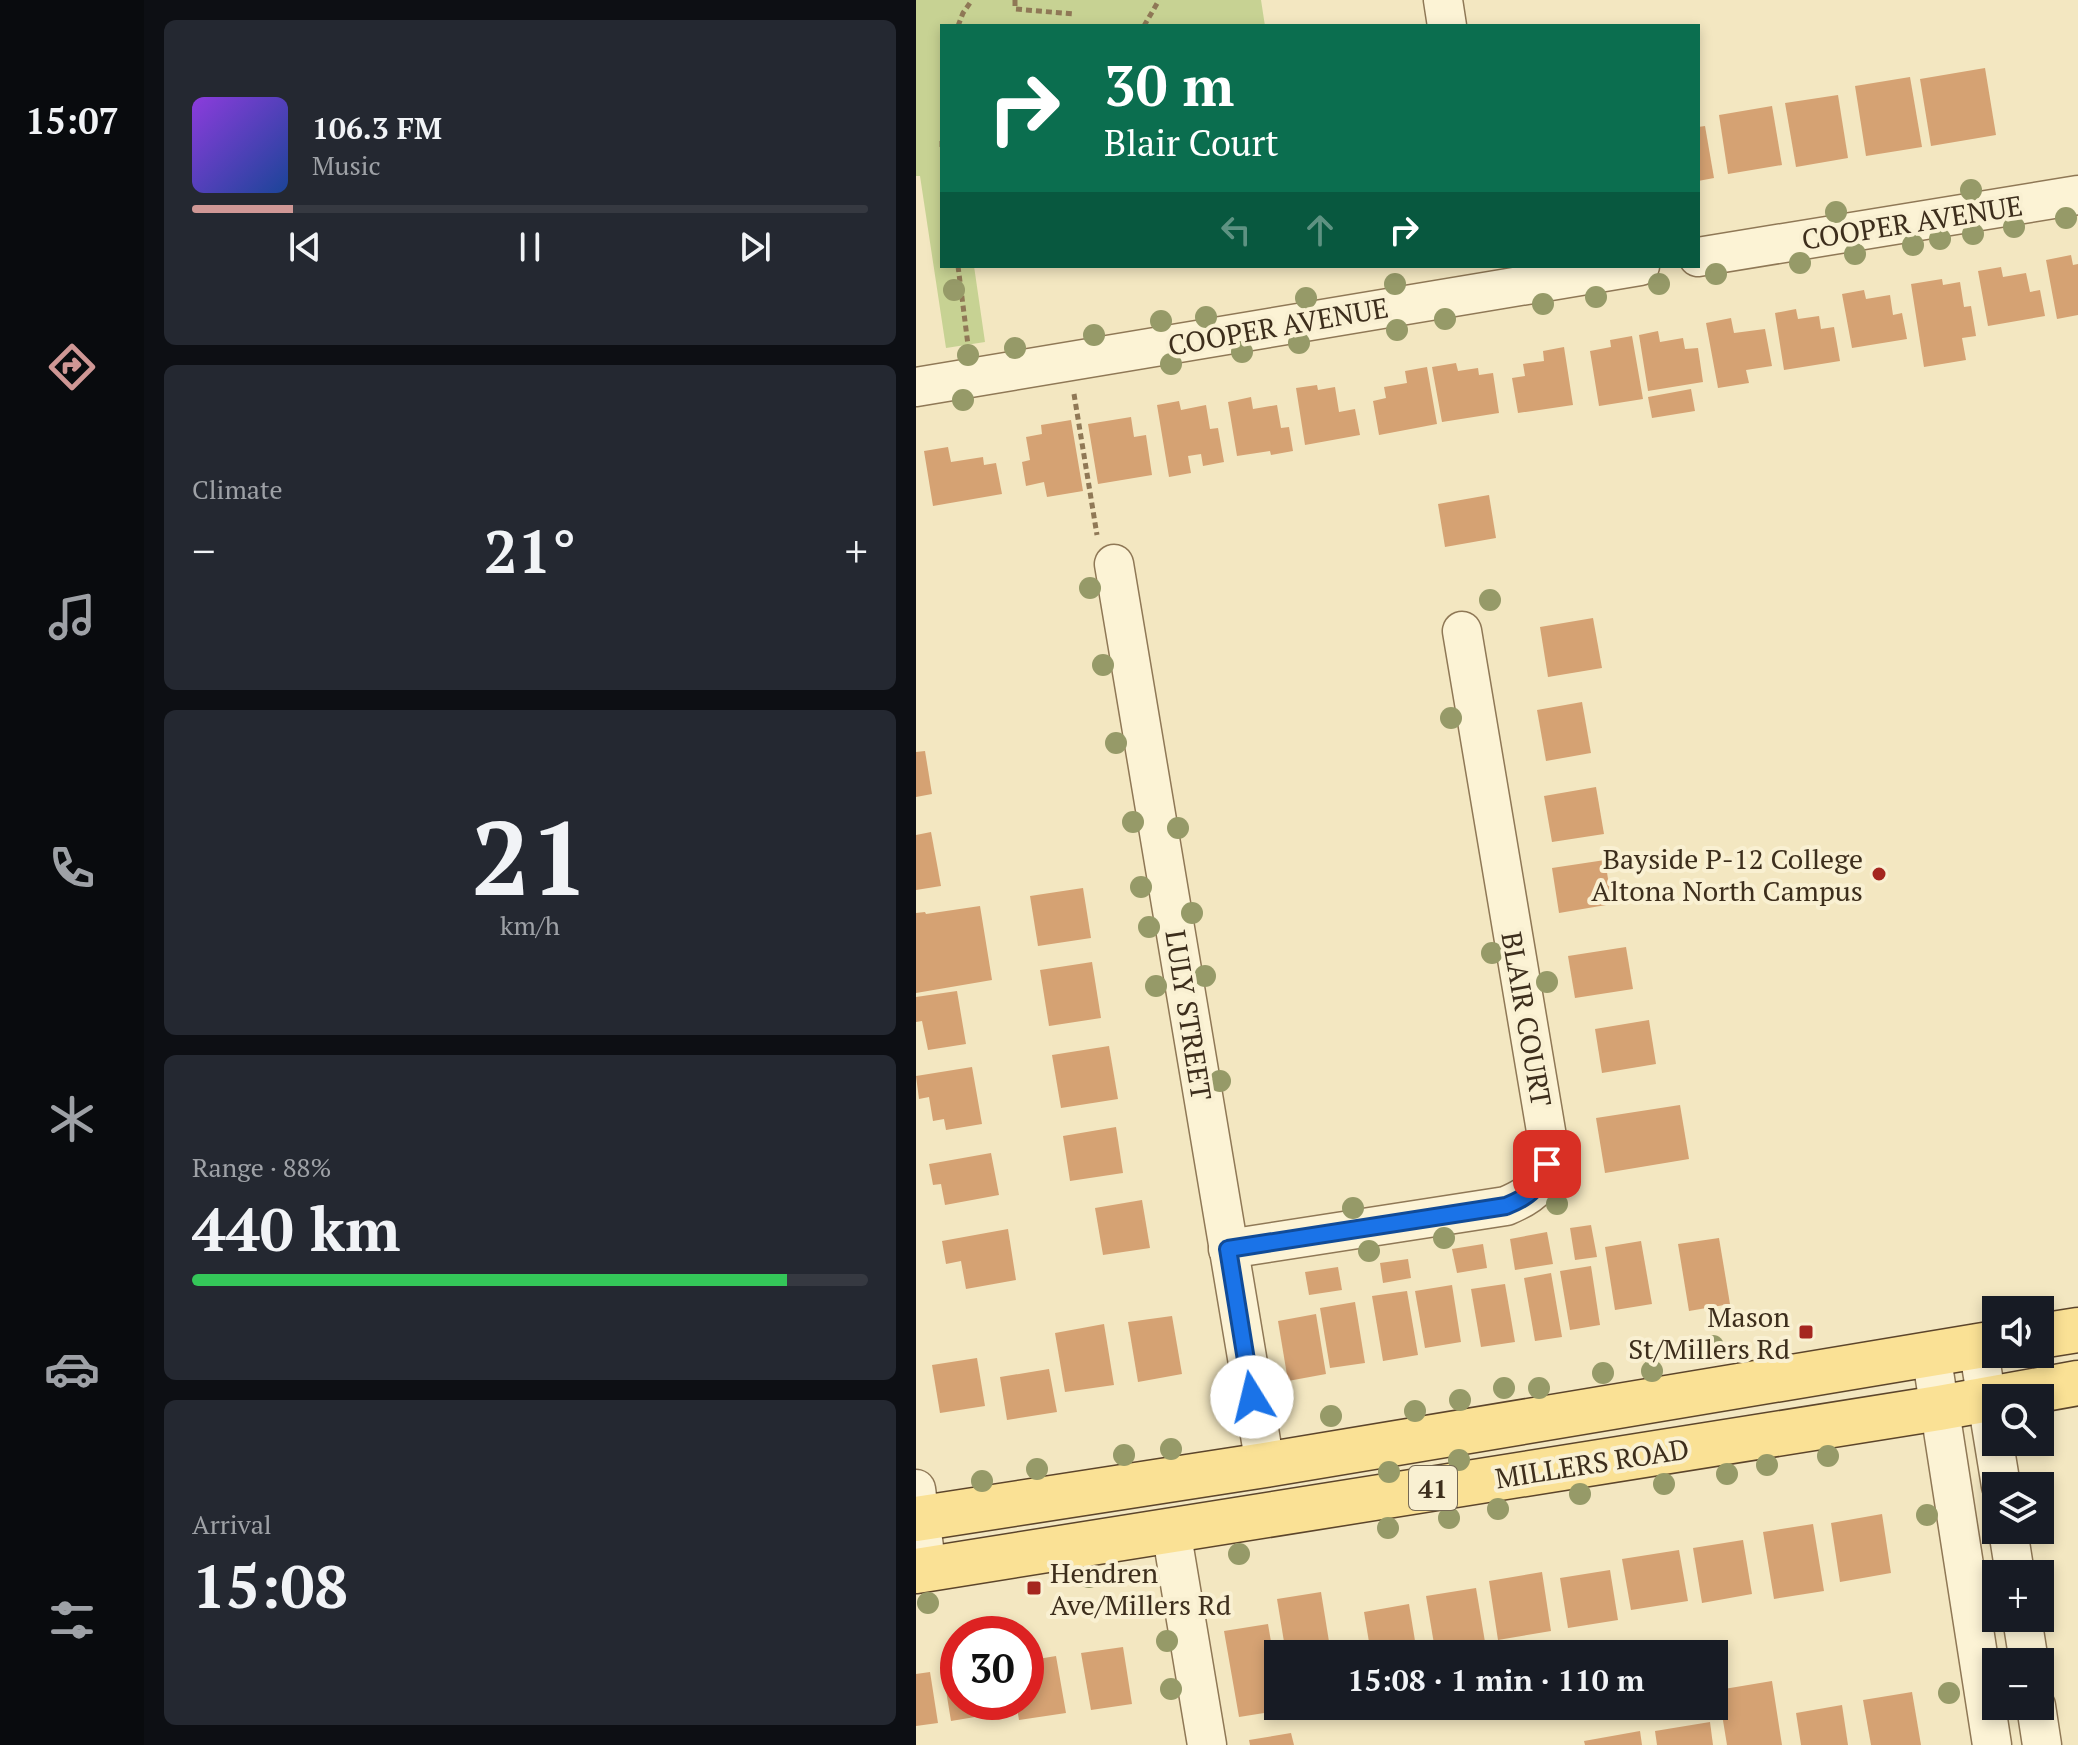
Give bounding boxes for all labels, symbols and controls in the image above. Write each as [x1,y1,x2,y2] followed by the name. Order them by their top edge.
[1104,48,1234,122] text: 30 m
[972,56,1076,160] icon: right
[25,97,119,144] text: 15:07
[312,108,442,148] text: 106.3 FM
[1104,119,1279,166] text: Blair Court
[312,148,381,182] text: Music
[1799,186,2025,258] street label: COOPER AVENUE
[1214,208,1258,252] icon: left
[1298,208,1342,252] icon: ahead
[1382,208,1426,252] icon: right
[283,225,327,269] icon: previous
[508,225,552,269] icon: pause
[733,225,777,269] icon: next
[1165,288,1391,364] street label: COOPER AVENUE
[44,339,100,395] icon: directions
[192,472,283,506] text: Climate
[484,511,576,590] text: 21°
[192,521,215,580] text: −
[845,521,868,580] text: +
[44,589,100,645] icon: music
[471,787,589,925] text: 21
[44,840,100,896] icon: phone
[1591,840,1863,909] place label: Bayside P-12 College Altona North Campus
[1870,865,1888,883] marker: Bayside P-12 College Altona North Campus
[500,908,560,942] text: km/h
[1157,927,1221,1103] street label: LULY STREET
[1493,929,1561,1109] street label: BLAIR COURT
[44,1091,100,1147] icon: climate
[1513,1130,1581,1198] pin
[1525,1142,1569,1186] icon: arrive
[192,1150,331,1184] text: Range · 88%
[192,1189,400,1268] text: 440 km
[1982,1296,2054,1720] map controls
[1982,1296,2054,1368] button: sound
[1628,1298,1790,1367] place label: Mason St/Millers Rd
[1797,1323,1815,1341] marker: Mason St/Millers Rd
[44,1341,100,1397] icon: car
[1210,1355,1294,1439] position arrow
[1982,1384,2054,1456] button: search
[1492,1429,1692,1497] street label: MILLERS ROAD
[1409,1466,1457,1510] road number: 41
[1982,1472,2054,1544] button: layers
[192,1507,272,1541] text: Arrival
[192,1546,348,1625] text: 15:08
[1050,1554,1231,1623] place label: Hendren Ave/Millers Rd
[1982,1560,2054,1632] button: +
[1025,1579,1043,1597] marker: Hendren Ave/Millers Rd
[44,1592,100,1648] icon: filters
[940,1616,1044,1720] speed limit sign: 30
[1982,1648,2054,1720] button: −
[1348,1660,1644,1700] text: 15:08 · 1 min · 110 m

